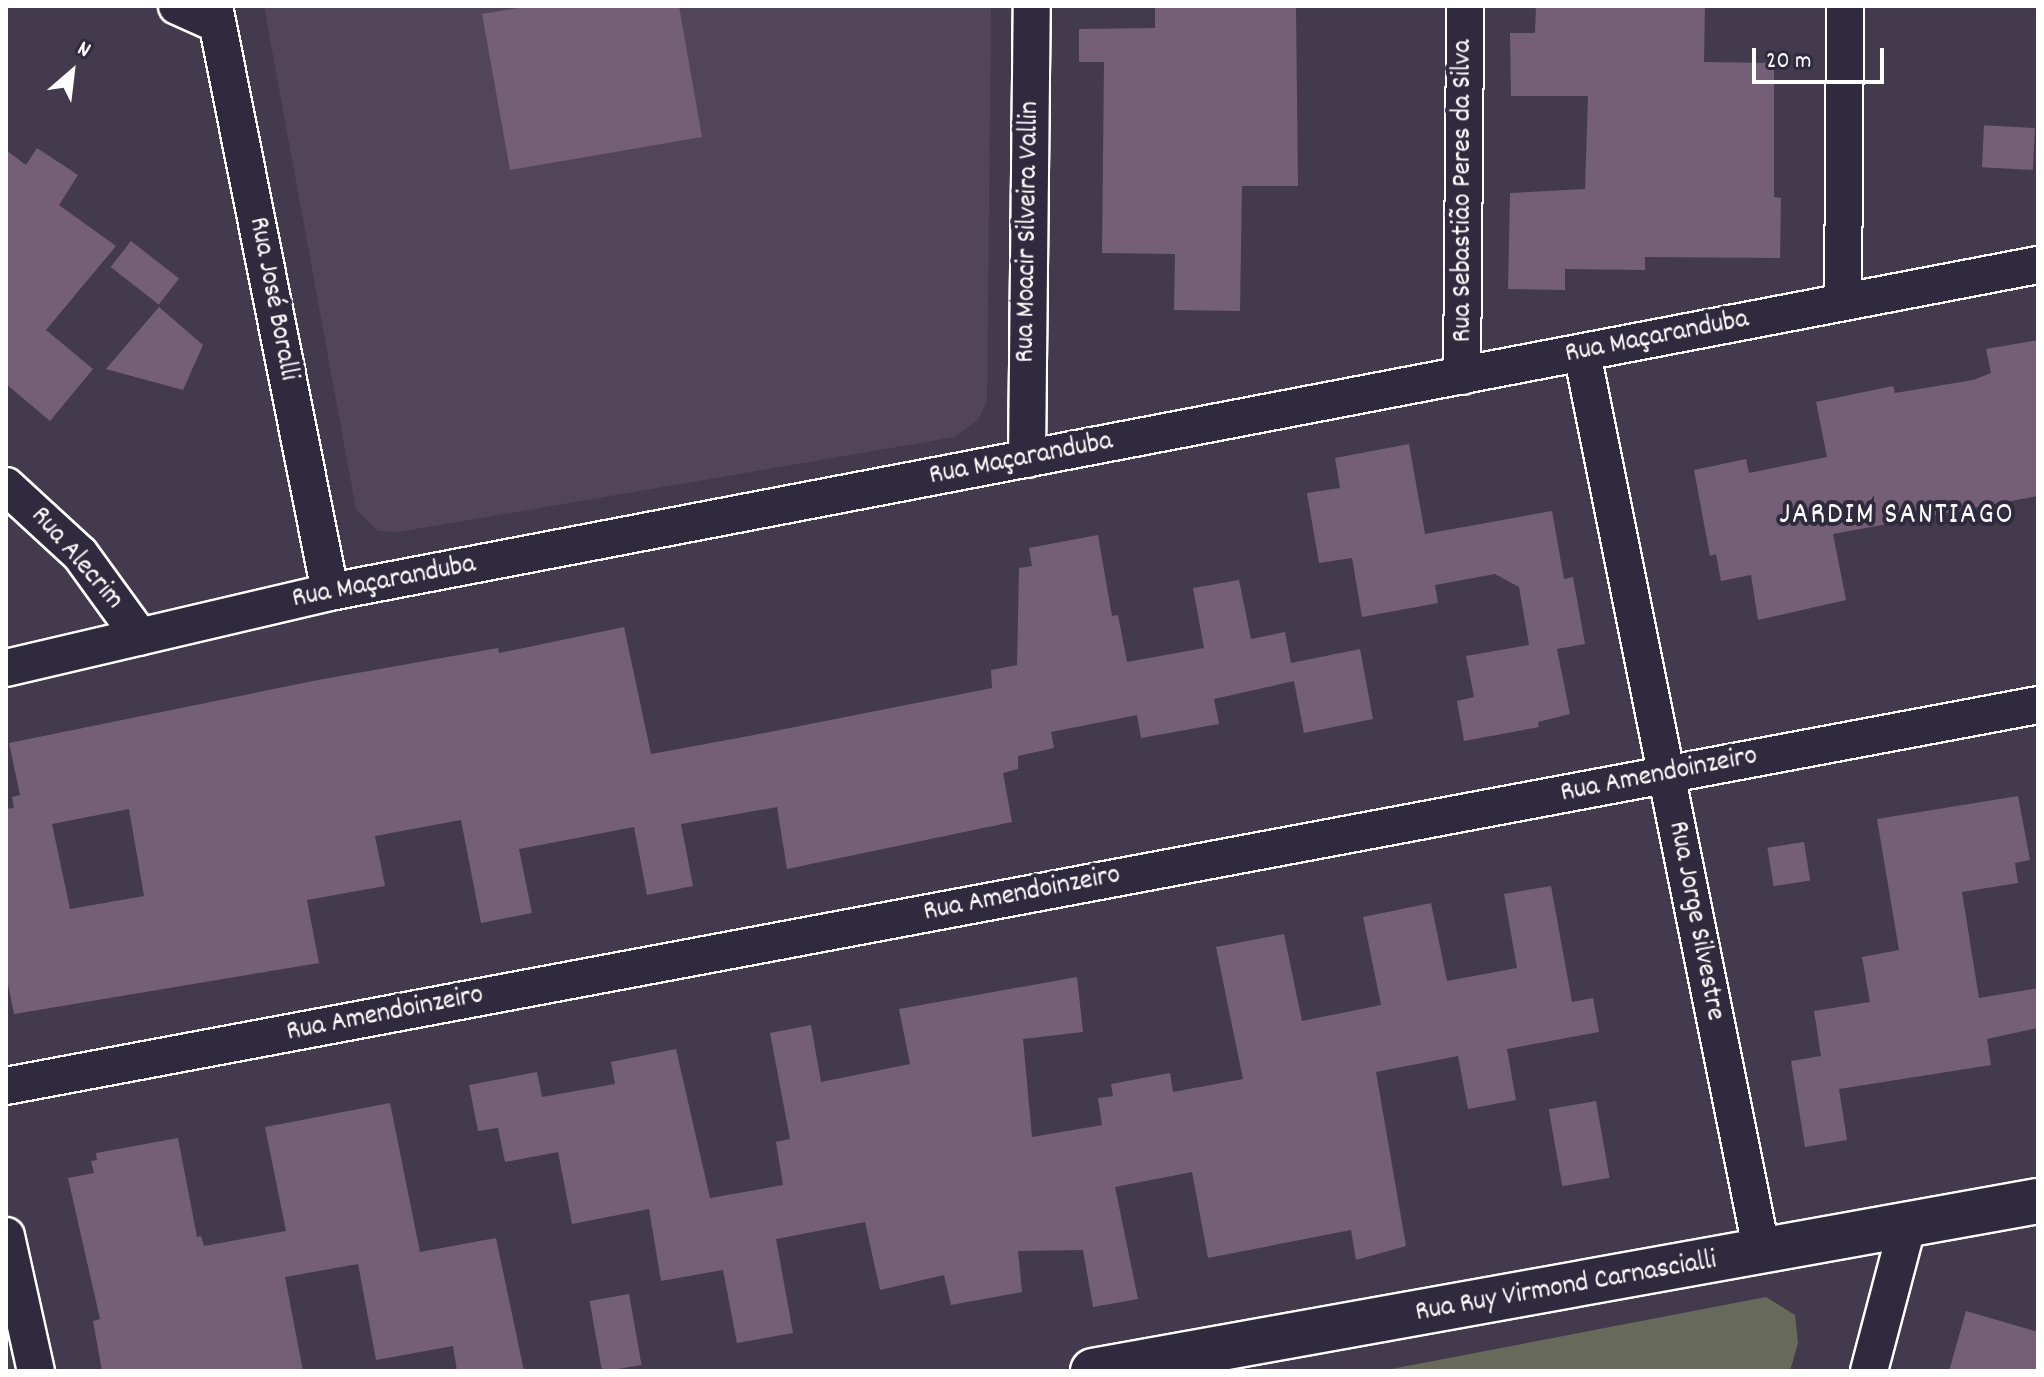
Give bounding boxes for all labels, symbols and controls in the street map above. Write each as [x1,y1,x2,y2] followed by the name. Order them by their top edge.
[32,32,112,112] north arrow
[1756,32,1888,82] scale bar
[71,34,96,67] text: N
[1447,40,1481,342] street label: Rua Sebastião Peres da Silva
[1766,45,1812,79] text: 20 m
[1010,101,1048,363] street label: Rua Moacir Silveira Vallin
[240,214,304,384] street label: Rua José Boralli
[1562,304,1752,372] street label: Rua Maçaranduba
[926,426,1116,494] street label: Rua Maçaranduba
[1779,499,2015,535] district label: JARDIM SANTIAGO
[22,501,130,617] street label: Rua Alecrim
[289,549,479,617] street label: Rua Maçaranduba
[1558,740,1760,812] street label: Rua Amendoinzeiro
[1659,819,1731,1023] street label: Rua Jorge Silvestre
[921,859,1123,931] street label: Rua Amendoinzeiro
[284,979,486,1051] street label: Rua Amendoinzeiro
[1413,1245,1719,1331] street label: Rua Ruy Virmond Carnascialli

